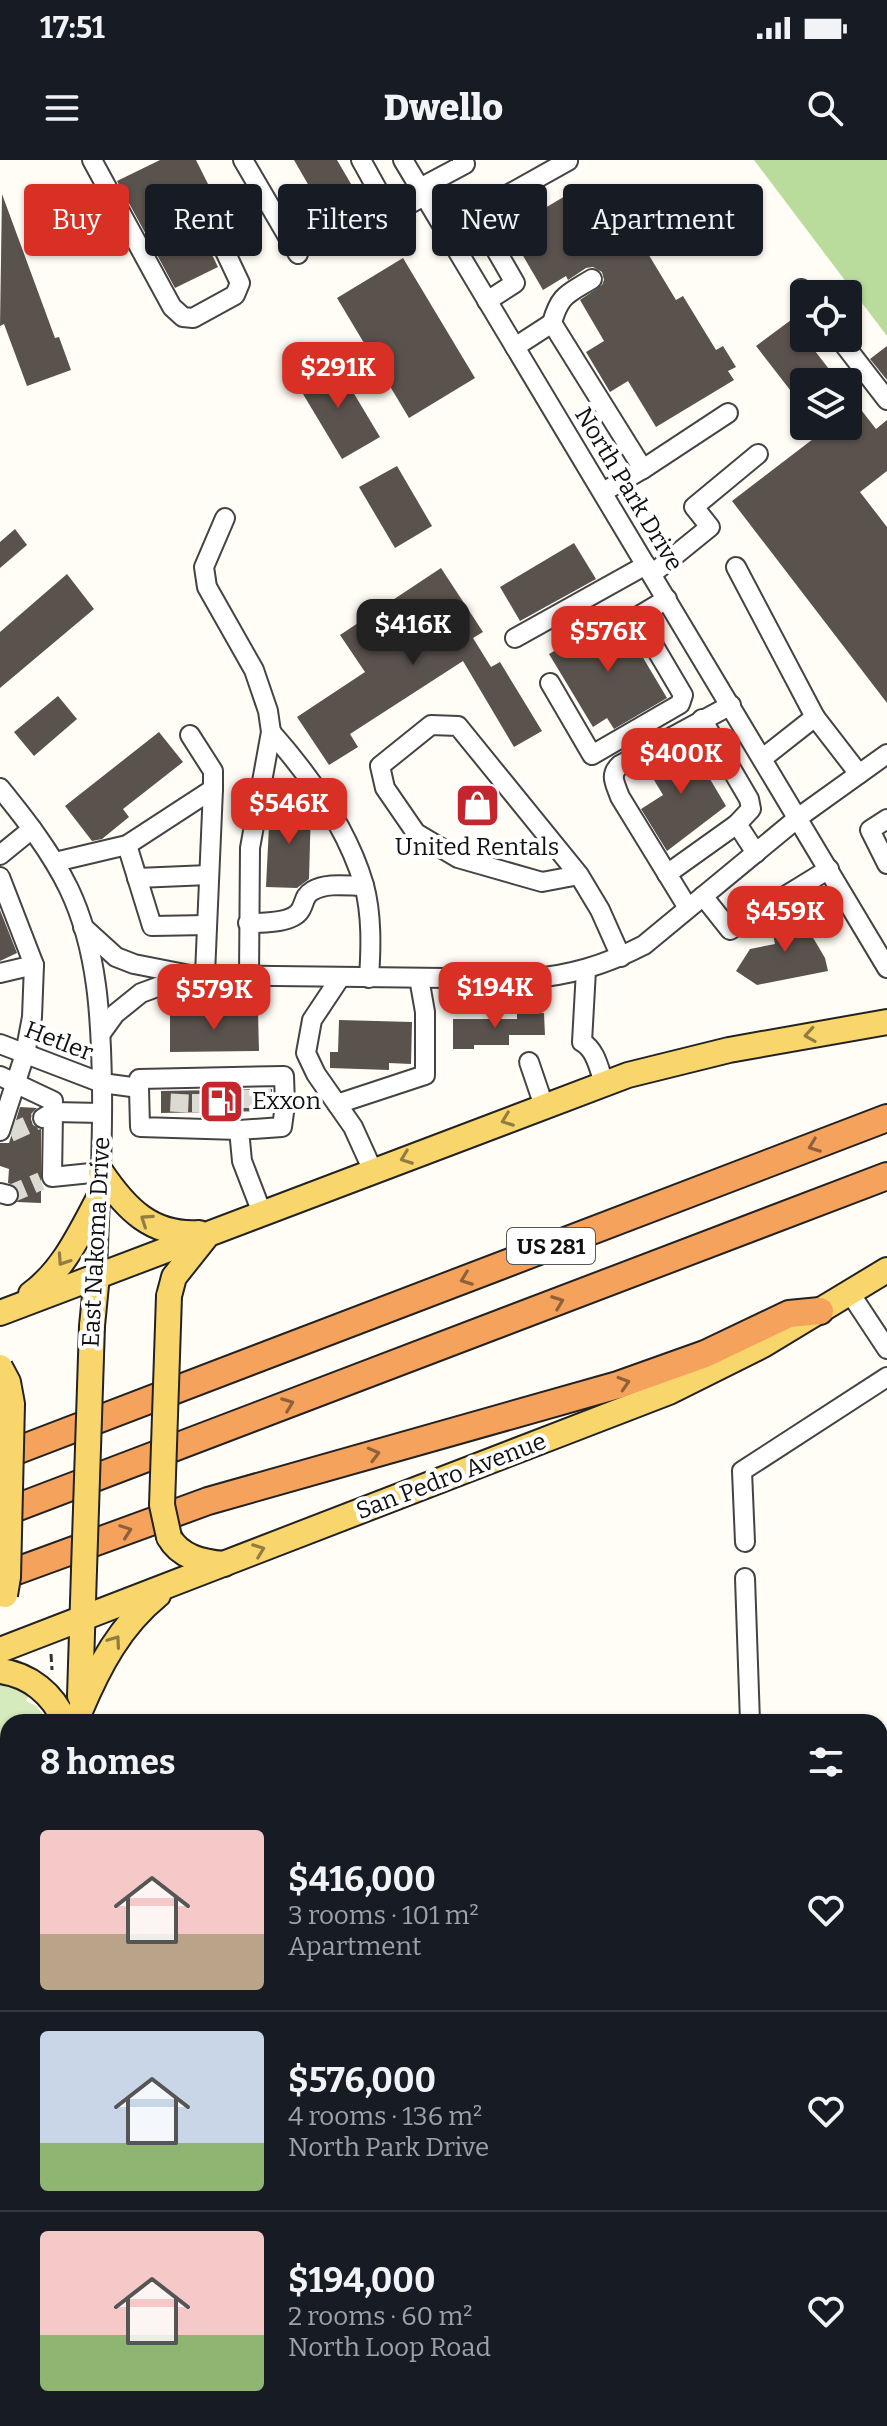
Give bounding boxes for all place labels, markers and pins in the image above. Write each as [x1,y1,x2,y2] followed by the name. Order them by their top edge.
[282,342,394,410] pin: $291K
[357,599,469,667] pin: $416K
[552,606,664,674] pin: $576K
[625,728,737,796] pin: $400K
[233,778,345,846] pin: $546K
[453,781,501,829] shop icon: United Rentals
[395,833,559,861] place label: United Rentals
[729,886,841,954] pin: $459K
[439,962,551,1030] pin: $194K
[158,964,270,1032] pin: $579K
[197,1077,245,1125] fuel station icon: Exxon
[252,1087,321,1115] place label: Exxon

